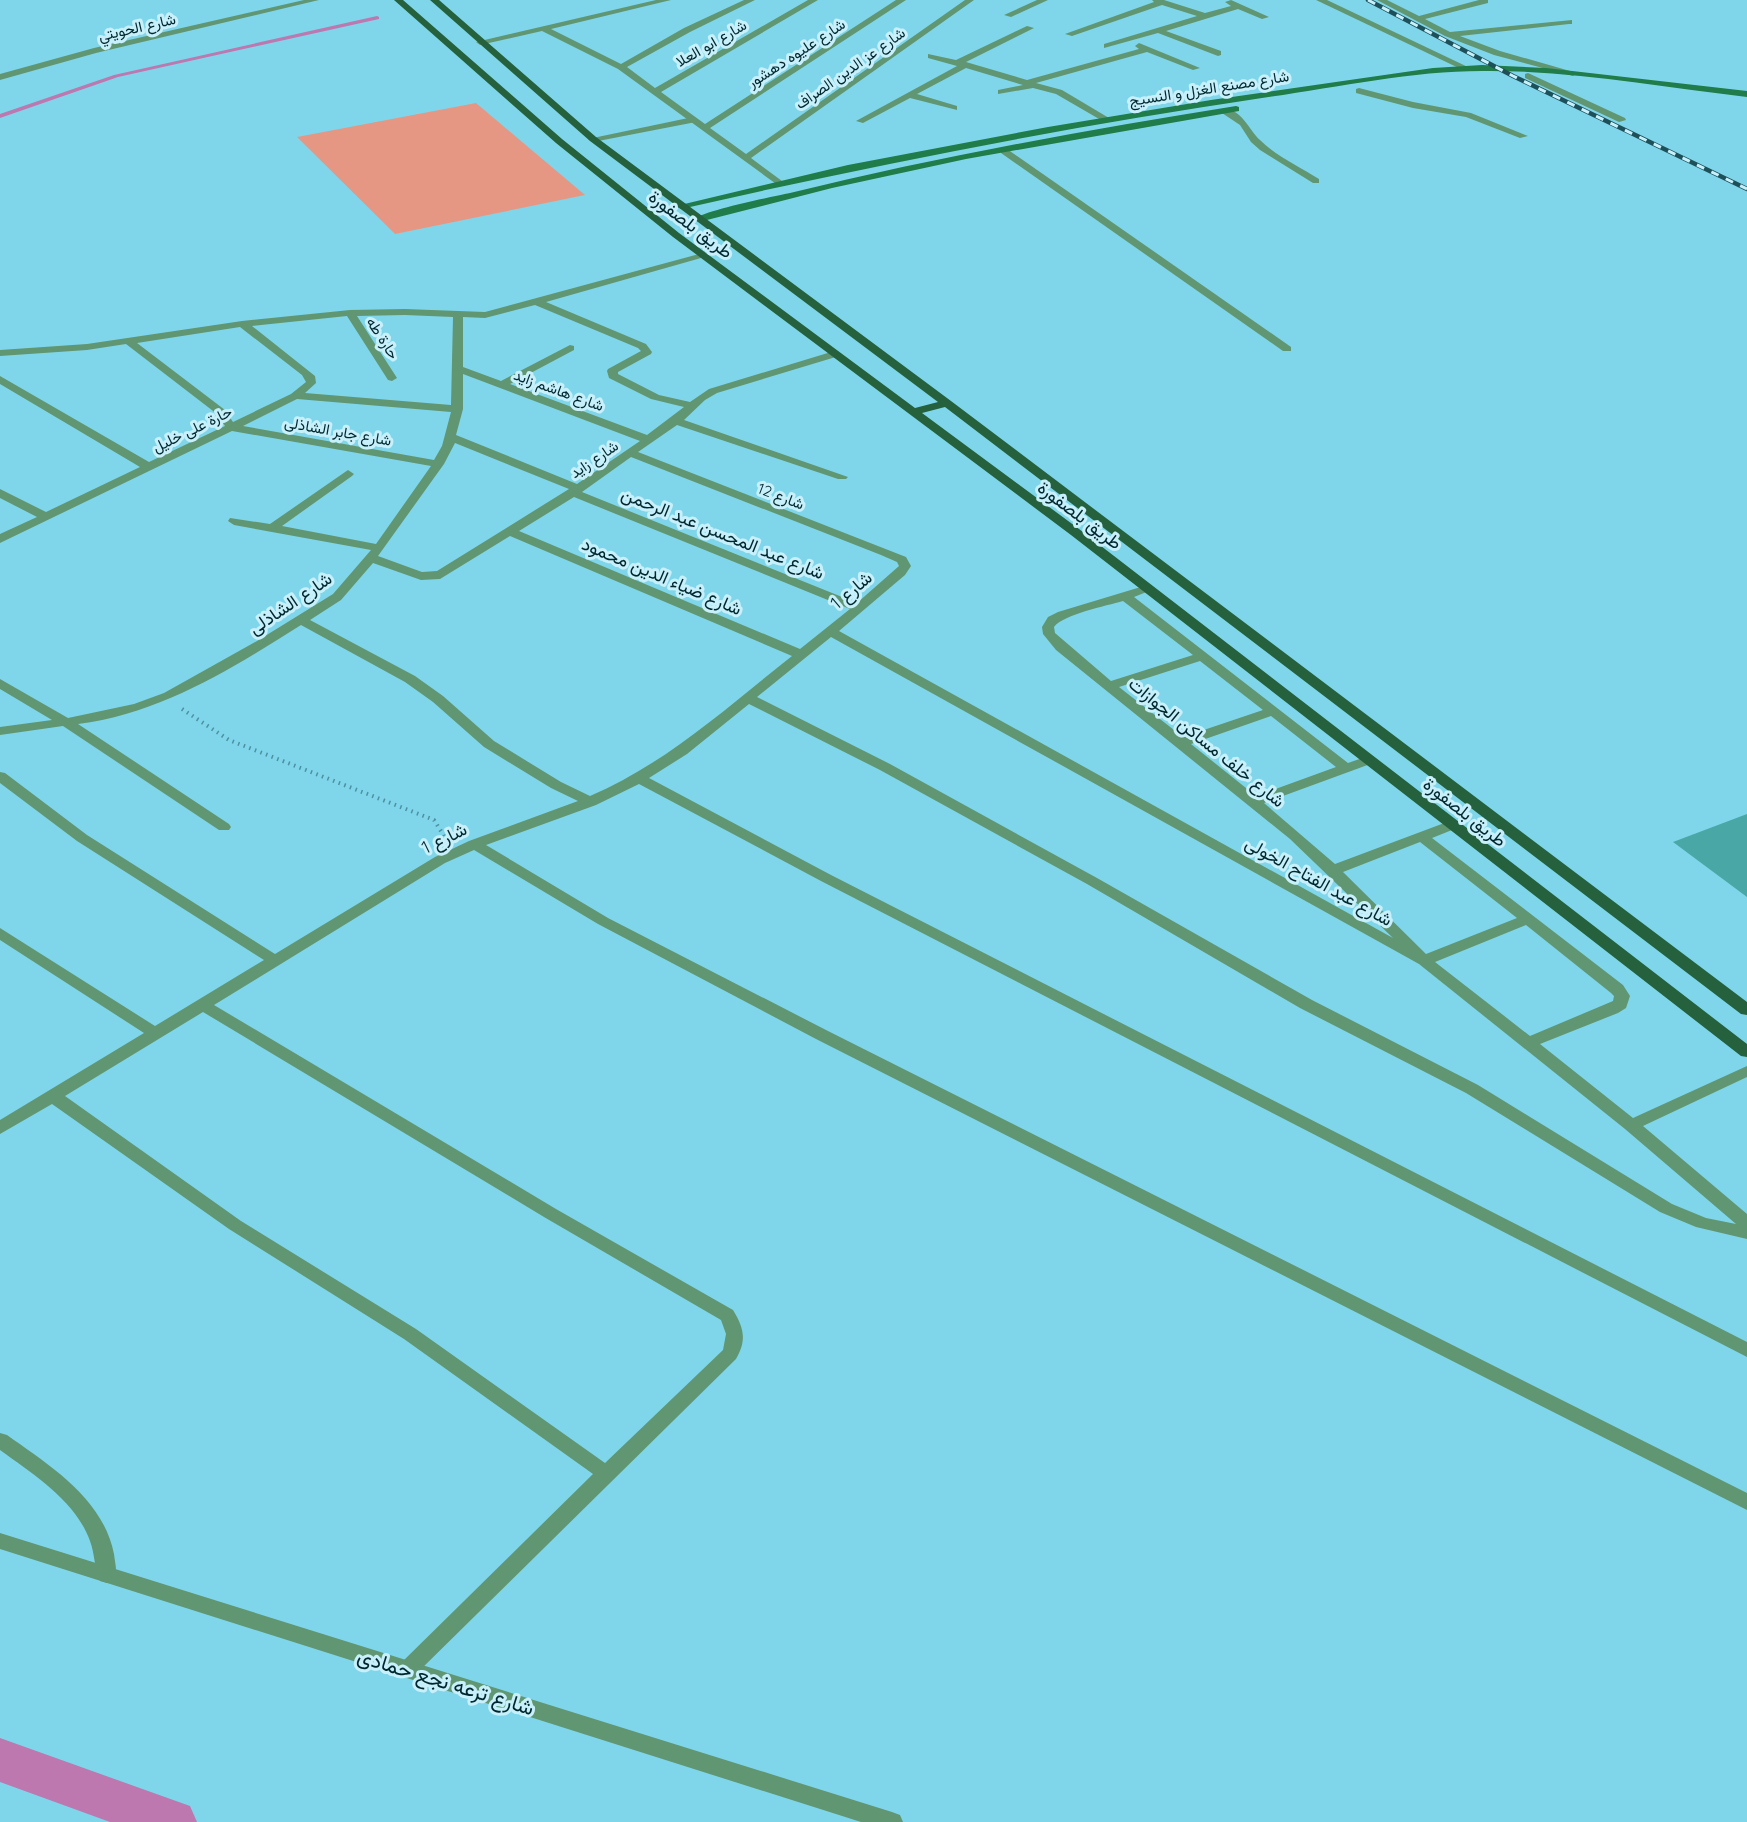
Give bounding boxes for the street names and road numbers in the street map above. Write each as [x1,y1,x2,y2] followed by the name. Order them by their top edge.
[96,9,179,49] street label: شارع الحويتي
[743,14,850,94] street label: شارع عليوه دهشور
[672,15,751,73] street label: شارع ابو العلا
[791,23,910,115] street label: شارع عز الدين الصراف
[1128,66,1291,112] street label: شارع مصنع الغزل و النسيج
[644,185,738,263] street label: طريق بلصفورة
[362,313,404,363] street label: حارة طه
[511,365,607,417] street label: شارع هاشم زايد
[149,402,235,457] street label: حارة على خليل
[283,412,393,452] street label: شارع جابر الشاذلى
[566,436,623,484] street label: شارع زايد
[1033,476,1127,554] street label: طريق بلصفورة
[754,479,807,515] street label: شارع 12
[618,482,828,585] street label: شارع عبد المحسن عبد الرحمن
[578,532,745,621] street label: شارع ضياء الدين محمود
[825,566,877,615] street label: شارع 1
[244,567,337,640] street label: شارع الشاذلى
[1124,672,1290,813] street label: شارع خلف مساكن الجوازات
[1419,772,1511,852] street label: طريق بلصفورة
[417,817,471,860] street label: شارع 1
[1241,831,1397,932] street label: شارع عبد الفتاح الخولى
[354,1642,538,1722] street label: شارع ترعه نجع حمادى

